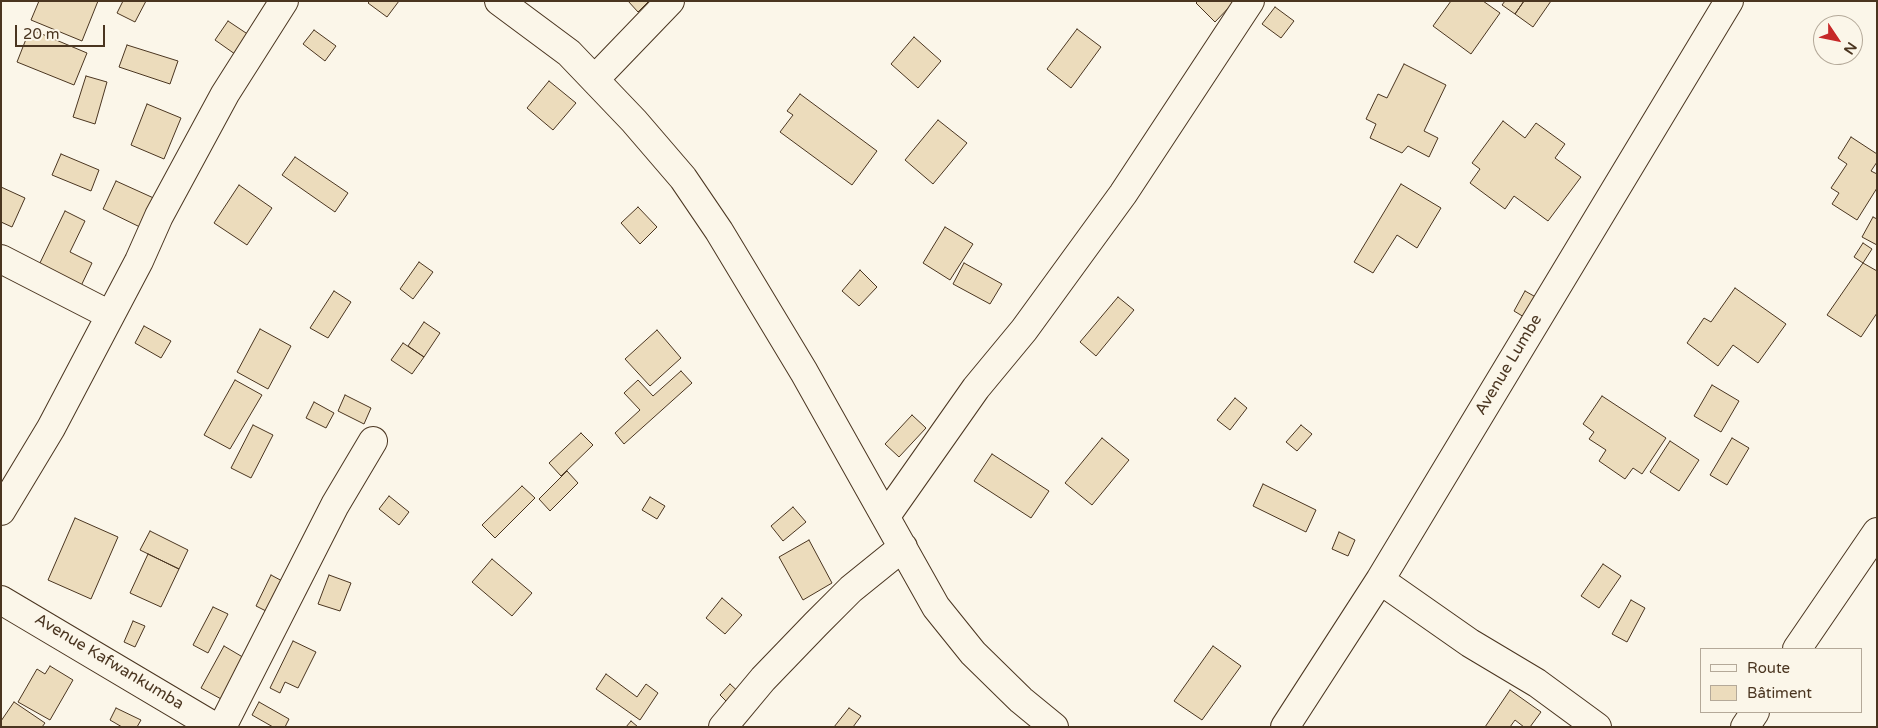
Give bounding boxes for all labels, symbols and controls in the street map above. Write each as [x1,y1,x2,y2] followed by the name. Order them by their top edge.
[18,15,108,47] scale bar
[1813,15,1863,65] north arrow
[23,25,60,43] text: 20 m
[1840,39,1860,58] text: N
[1471,311,1547,419] street label: Avenue Lumbe
[31,610,187,714] street label: Avenue Kafwankumba
[1700,648,1863,713] legend
[1747,659,1790,677] text: Route
[1747,684,1812,702] text: Bâtiment

